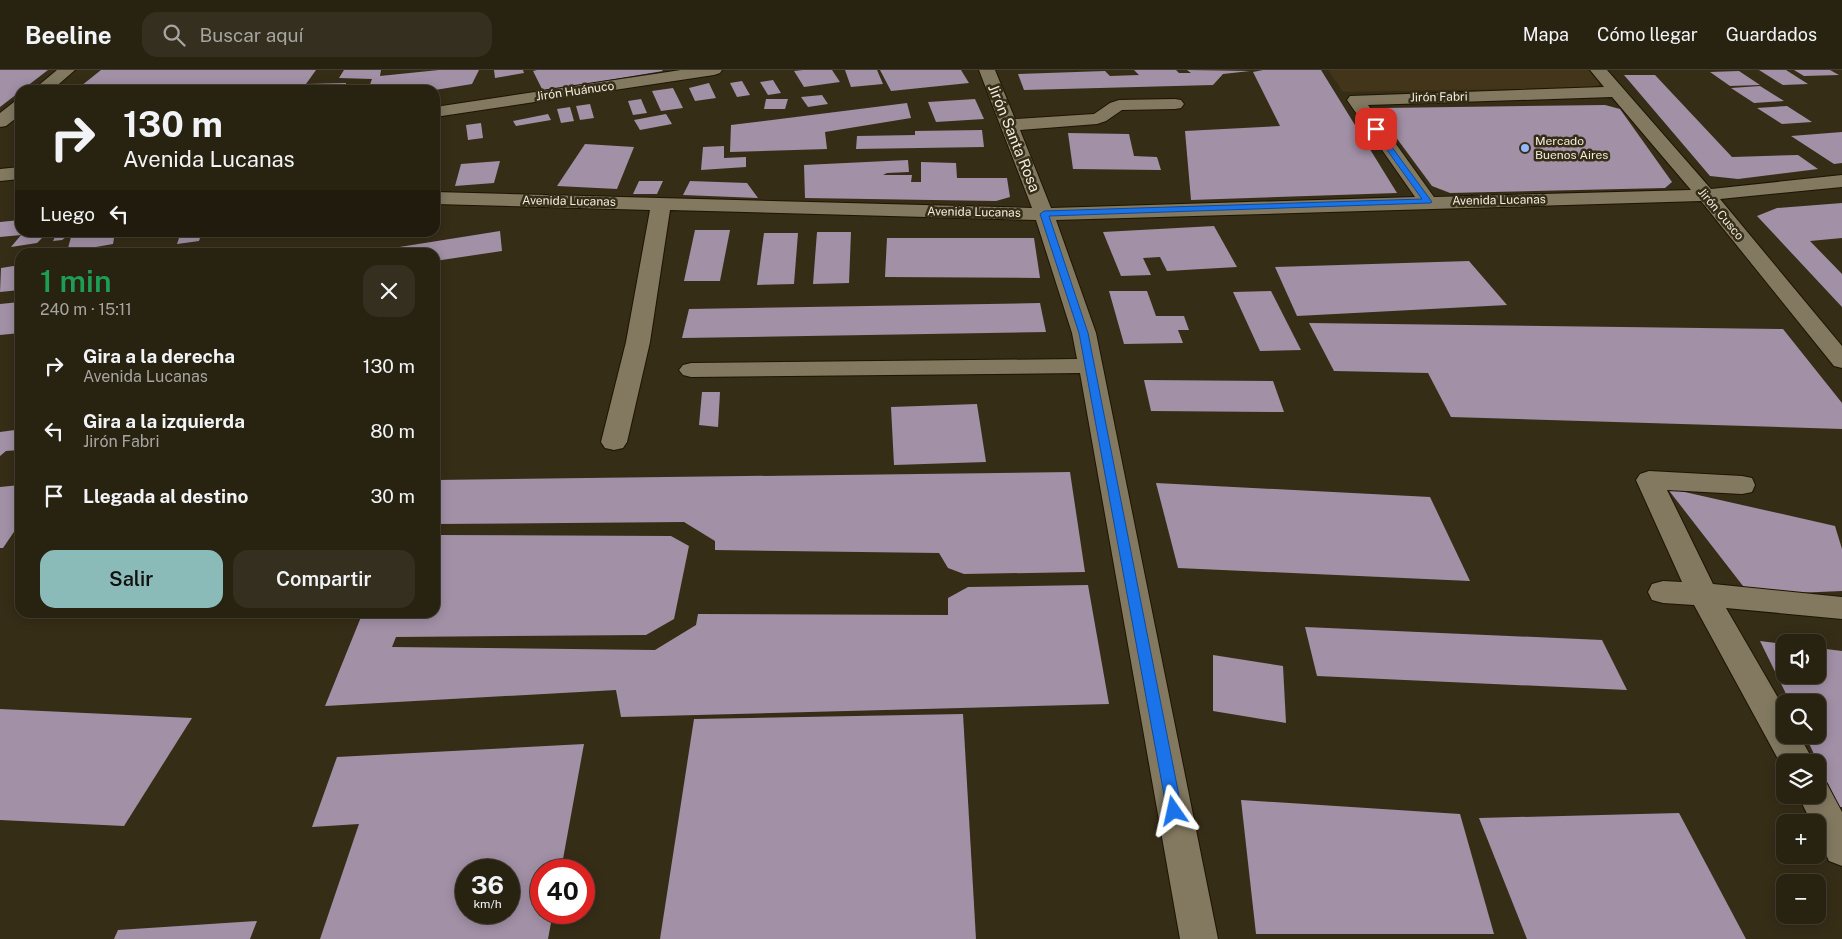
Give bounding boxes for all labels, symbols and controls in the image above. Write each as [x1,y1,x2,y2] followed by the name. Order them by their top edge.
[142,12,492,57] search box
[25,21,112,49] text: Beeline
[160,21,188,49] icon: search
[200,24,303,46] text: Buscar aquí
[1523,24,1569,45] text: Mapa
[1597,24,1698,45] text: Cómo llegar
[1726,24,1817,45] text: Guardados
[535,79,615,103] street label: Jirón Huánuco
[985,81,1044,194] street label: Jirón Santa Rosa
[1410,89,1468,104] street label: Jirón Fabri
[123,104,223,145] text: 130 m
[40,105,105,170] icon: right
[1355,108,1397,150] pin
[1362,115,1390,143] icon: arrive
[1535,134,1608,162] place label: Mercado Buenos Aires
[1519,142,1531,154] marker: Mercado Buenos Aires
[123,146,295,172] text: Avenida Lucanas
[1695,185,1747,243] street label: Jirón Cusco
[1452,192,1546,208] street label: Avenida Lucanas
[522,193,616,209] street label: Avenida Lucanas
[105,200,133,228] icon: left
[40,203,95,225] text: Luego
[927,204,1021,220] street label: Avenida Lucanas
[40,263,111,299] text: 1 min
[363,265,415,317] button: close
[40,300,132,319] text: 240 m · 15:11
[83,345,235,367] text: Gira a la derecha
[40,352,68,380] icon: right
[363,355,415,377] text: 130 m
[83,367,208,386] text: Avenida Lucanas
[83,410,245,432] text: Gira a la izquierda
[40,417,68,445] icon: left
[370,420,415,442] text: 80 m
[83,432,160,451] text: Jirón Fabri
[40,482,68,510] icon: arrive
[83,485,248,507] text: Llegada al destino
[370,485,415,507] text: 30 m
[40,550,223,608] button: Salir
[233,550,415,608] button: Compartir
[1776,634,1826,924] map controls
[1776,634,1826,684] button: sound
[1776,694,1826,744] button: search
[1776,754,1826,804] button: layers
[1147,784,1199,836] position arrow
[1776,814,1826,864] button: +
[530,859,595,924] speed limit sign: 40
[471,870,504,900] text: 36
[1776,874,1826,924] button: −
[473,897,502,911] text: km/h

